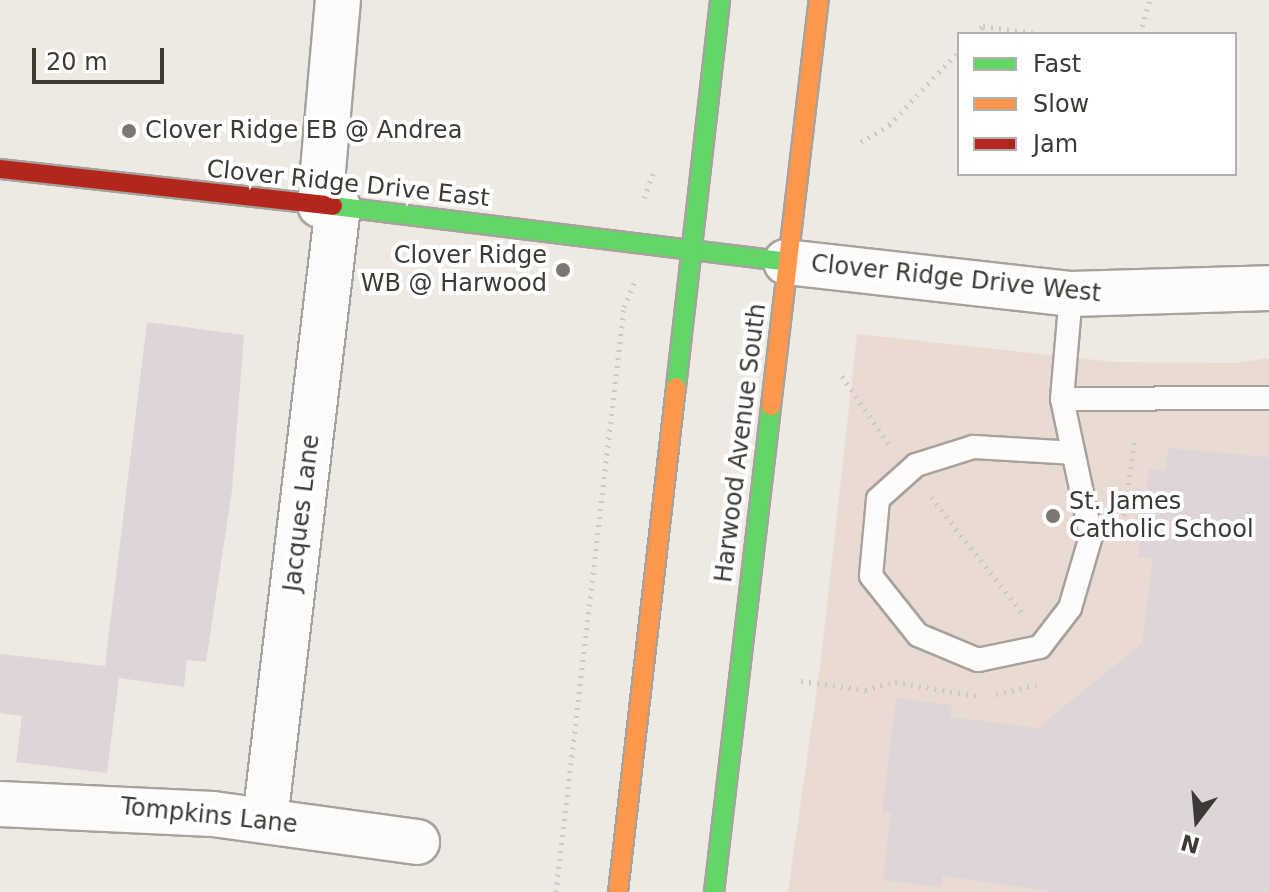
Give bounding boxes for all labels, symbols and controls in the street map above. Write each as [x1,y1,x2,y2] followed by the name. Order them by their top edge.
[36,32,168,82] scale bar
[957,32,1237,176] legend
[46,48,108,76] text: 20 m
[1033,50,1081,78] text: Fast
[1033,90,1089,118] text: Slow
[145,117,462,145] place label: Clover Ridge EB @ Andrea
[120,122,138,140] marker: Clover Ridge EB @ Andrea
[1033,130,1078,158] text: Jam
[205,155,491,213] street label: Clover Ridge Drive East
[361,242,547,298] place label: Clover Ridge WB @ Harwood
[810,249,1102,309] street label: Clover Ridge Drive West
[554,261,572,279] marker: Clover Ridge WB @ Harwood
[710,302,772,584] street label: Harwood Avenue South
[278,433,326,593] street label: Jacques Lane
[1069,488,1254,544] place label: St. James Catholic School
[1044,507,1062,525] marker: St. James Catholic School
[1157,780,1237,860] north arrow
[119,792,299,840] street label: Tompkins Lane
[1178,829,1203,858] text: N

